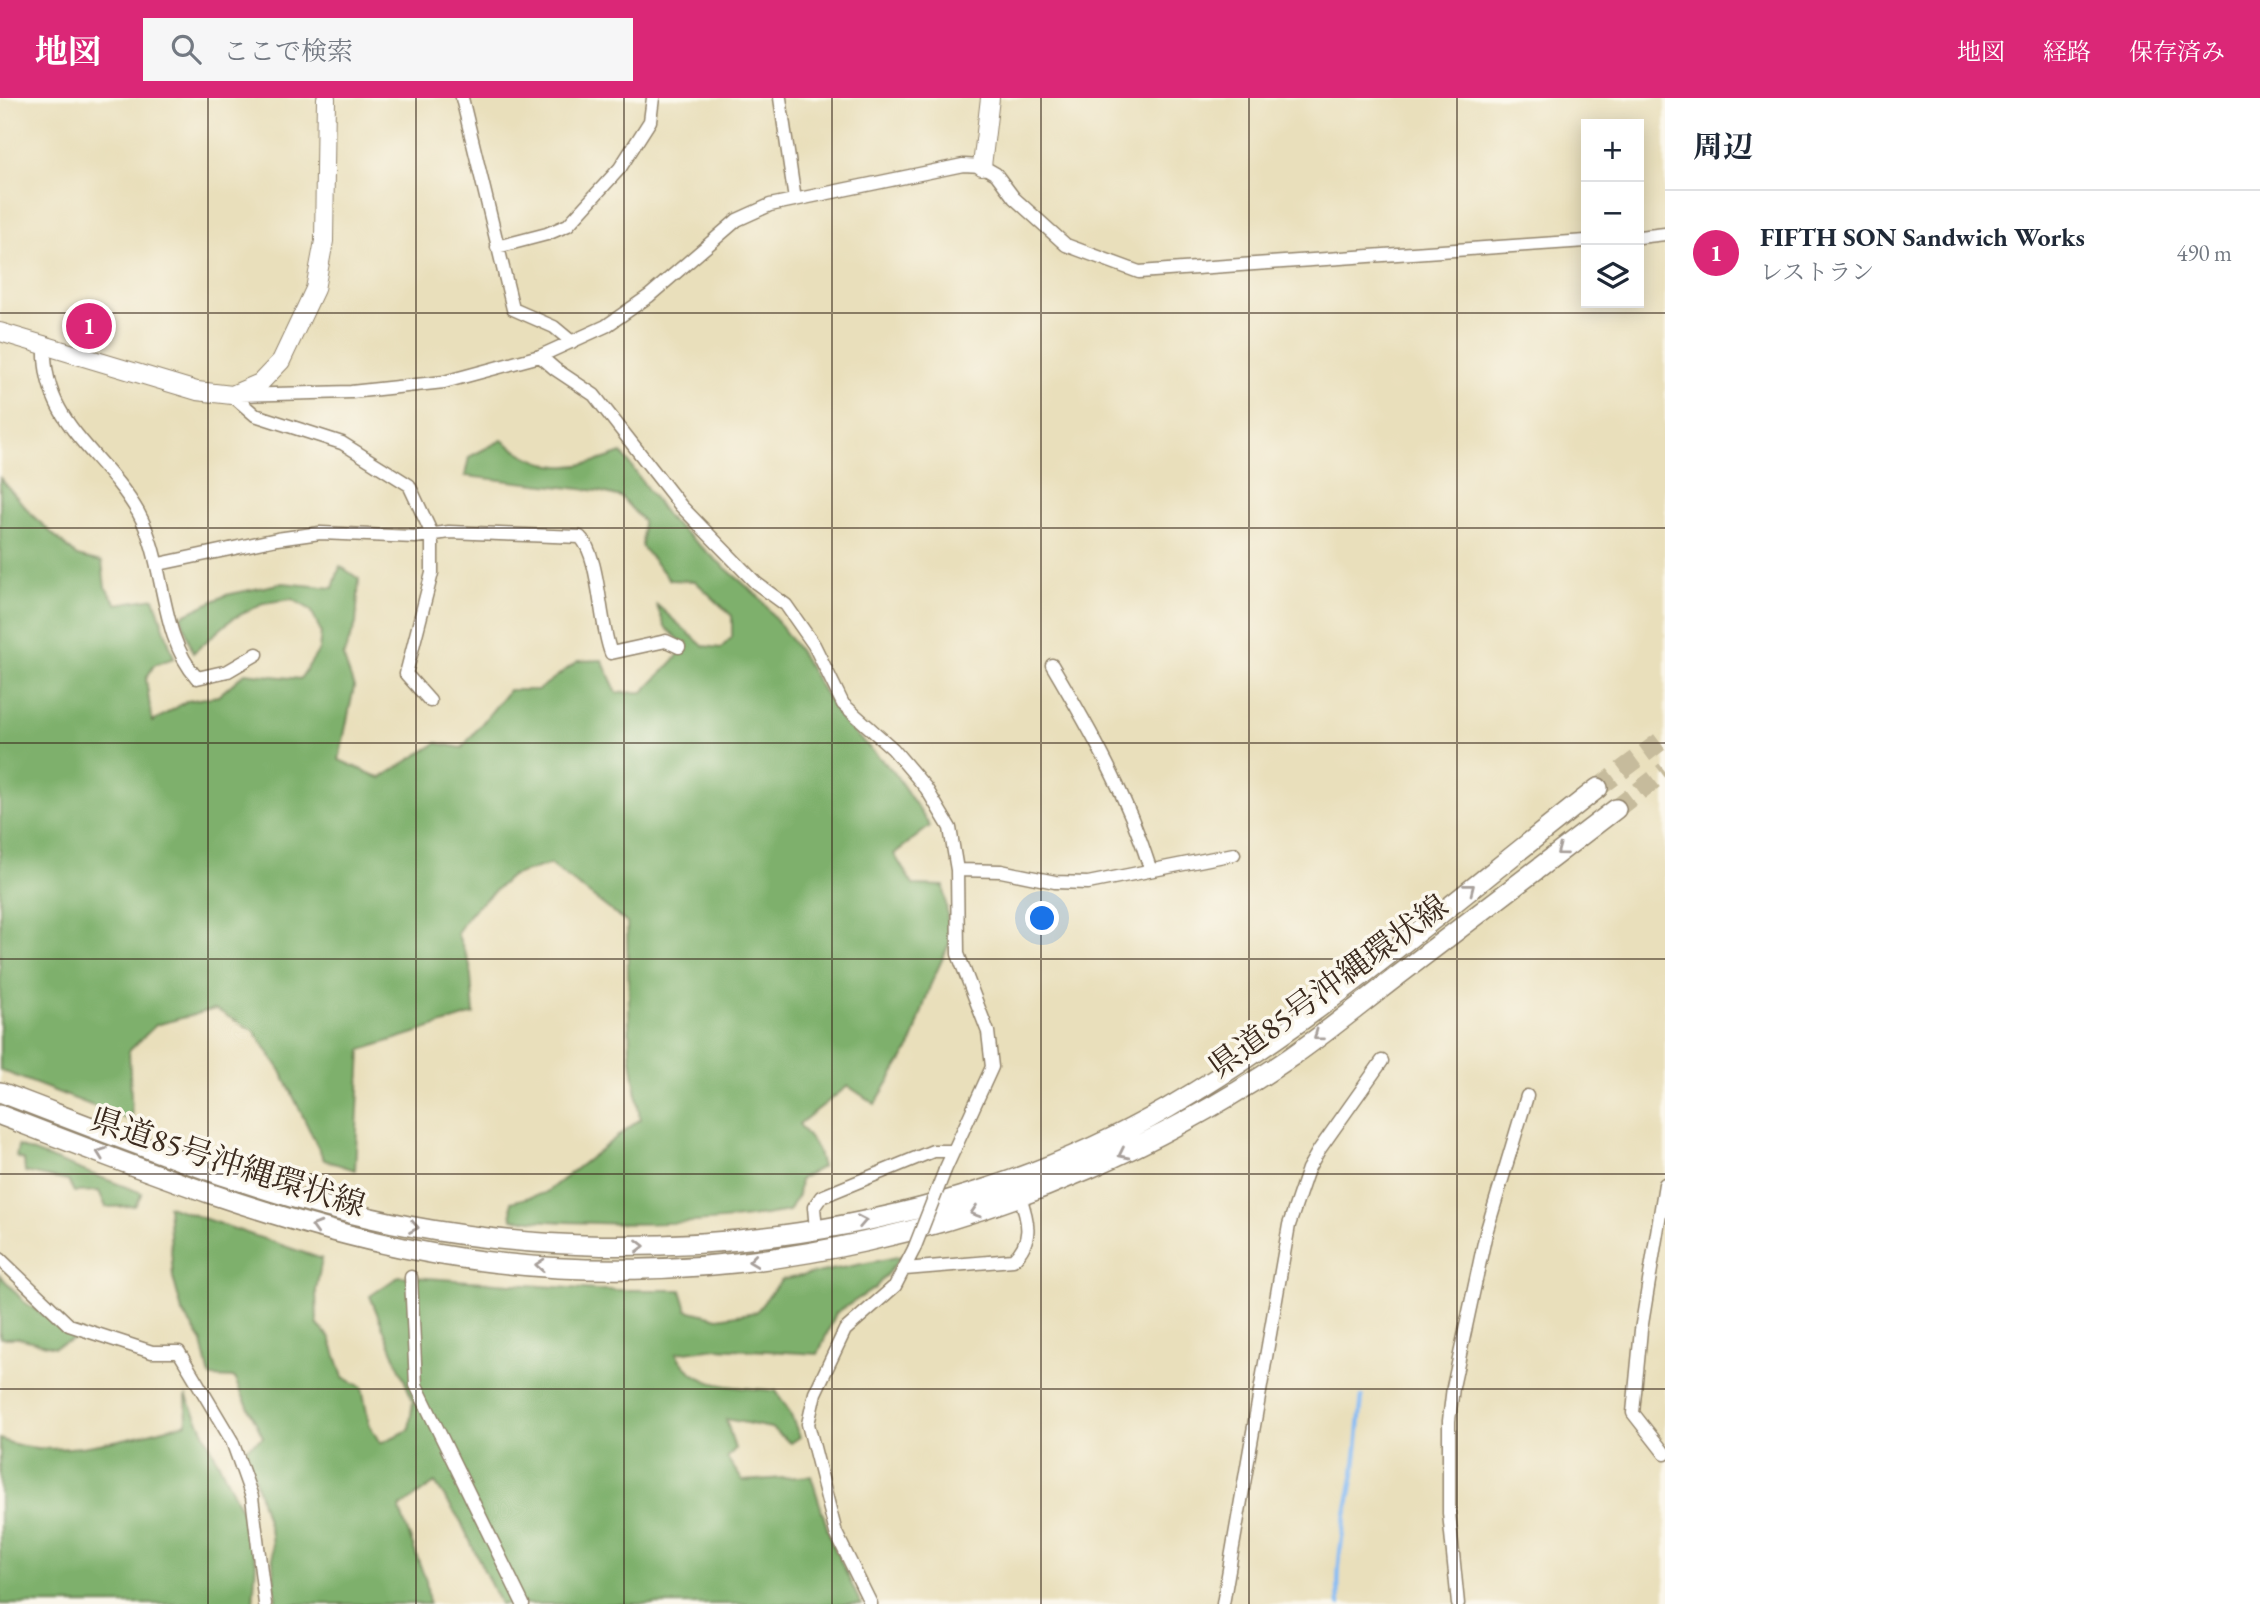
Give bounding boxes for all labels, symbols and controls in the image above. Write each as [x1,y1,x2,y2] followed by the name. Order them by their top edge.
[143,18,633,81] search box
[35,30,101,73] text: 地図
[167,30,205,68] icon: search
[223,34,353,68] text: ここで検索
[1957,36,2005,67] text: 地図
[2043,36,2091,67] text: 経路
[2129,36,2225,67] text: 保存済み
[1581,119,1644,308] map controls
[1581,119,1644,182] button: +
[1693,127,1753,166] text: 周辺
[1581,182,1644,245] button: −
[1760,220,2085,254] text: FIFTH SON Sandwich Works
[1710,238,1722,268] text: 1
[2176,238,2232,268] text: 490 m
[1581,245,1644,308] button: layers
[1760,257,1874,287] text: レストラン
[66,300,112,352] pin: 1
[1557,842,1569,855] one-way arrow
[1462,884,1474,897] one-way arrow
[1200,885,1456,1087] street label: 県道85号沖縄環状線
[1025,901,1059,935] your location
[1313,1028,1326,1041] one-way arrow
[85,1098,371,1226] street label: 県道85号沖縄環状線
[1118,1145,1131,1159] one-way arrow
[96,1148,108,1162] one-way arrow
[969,1203,981,1218] one-way arrow
[856,1214,868,1229] one-way arrow
[408,1218,420,1233] one-way arrow
[311,1220,323,1235] one-way arrow
[635,1238,646,1254] one-way arrow
[747,1253,758,1268] one-way arrow
[534,1258,545,1273] one-way arrow

